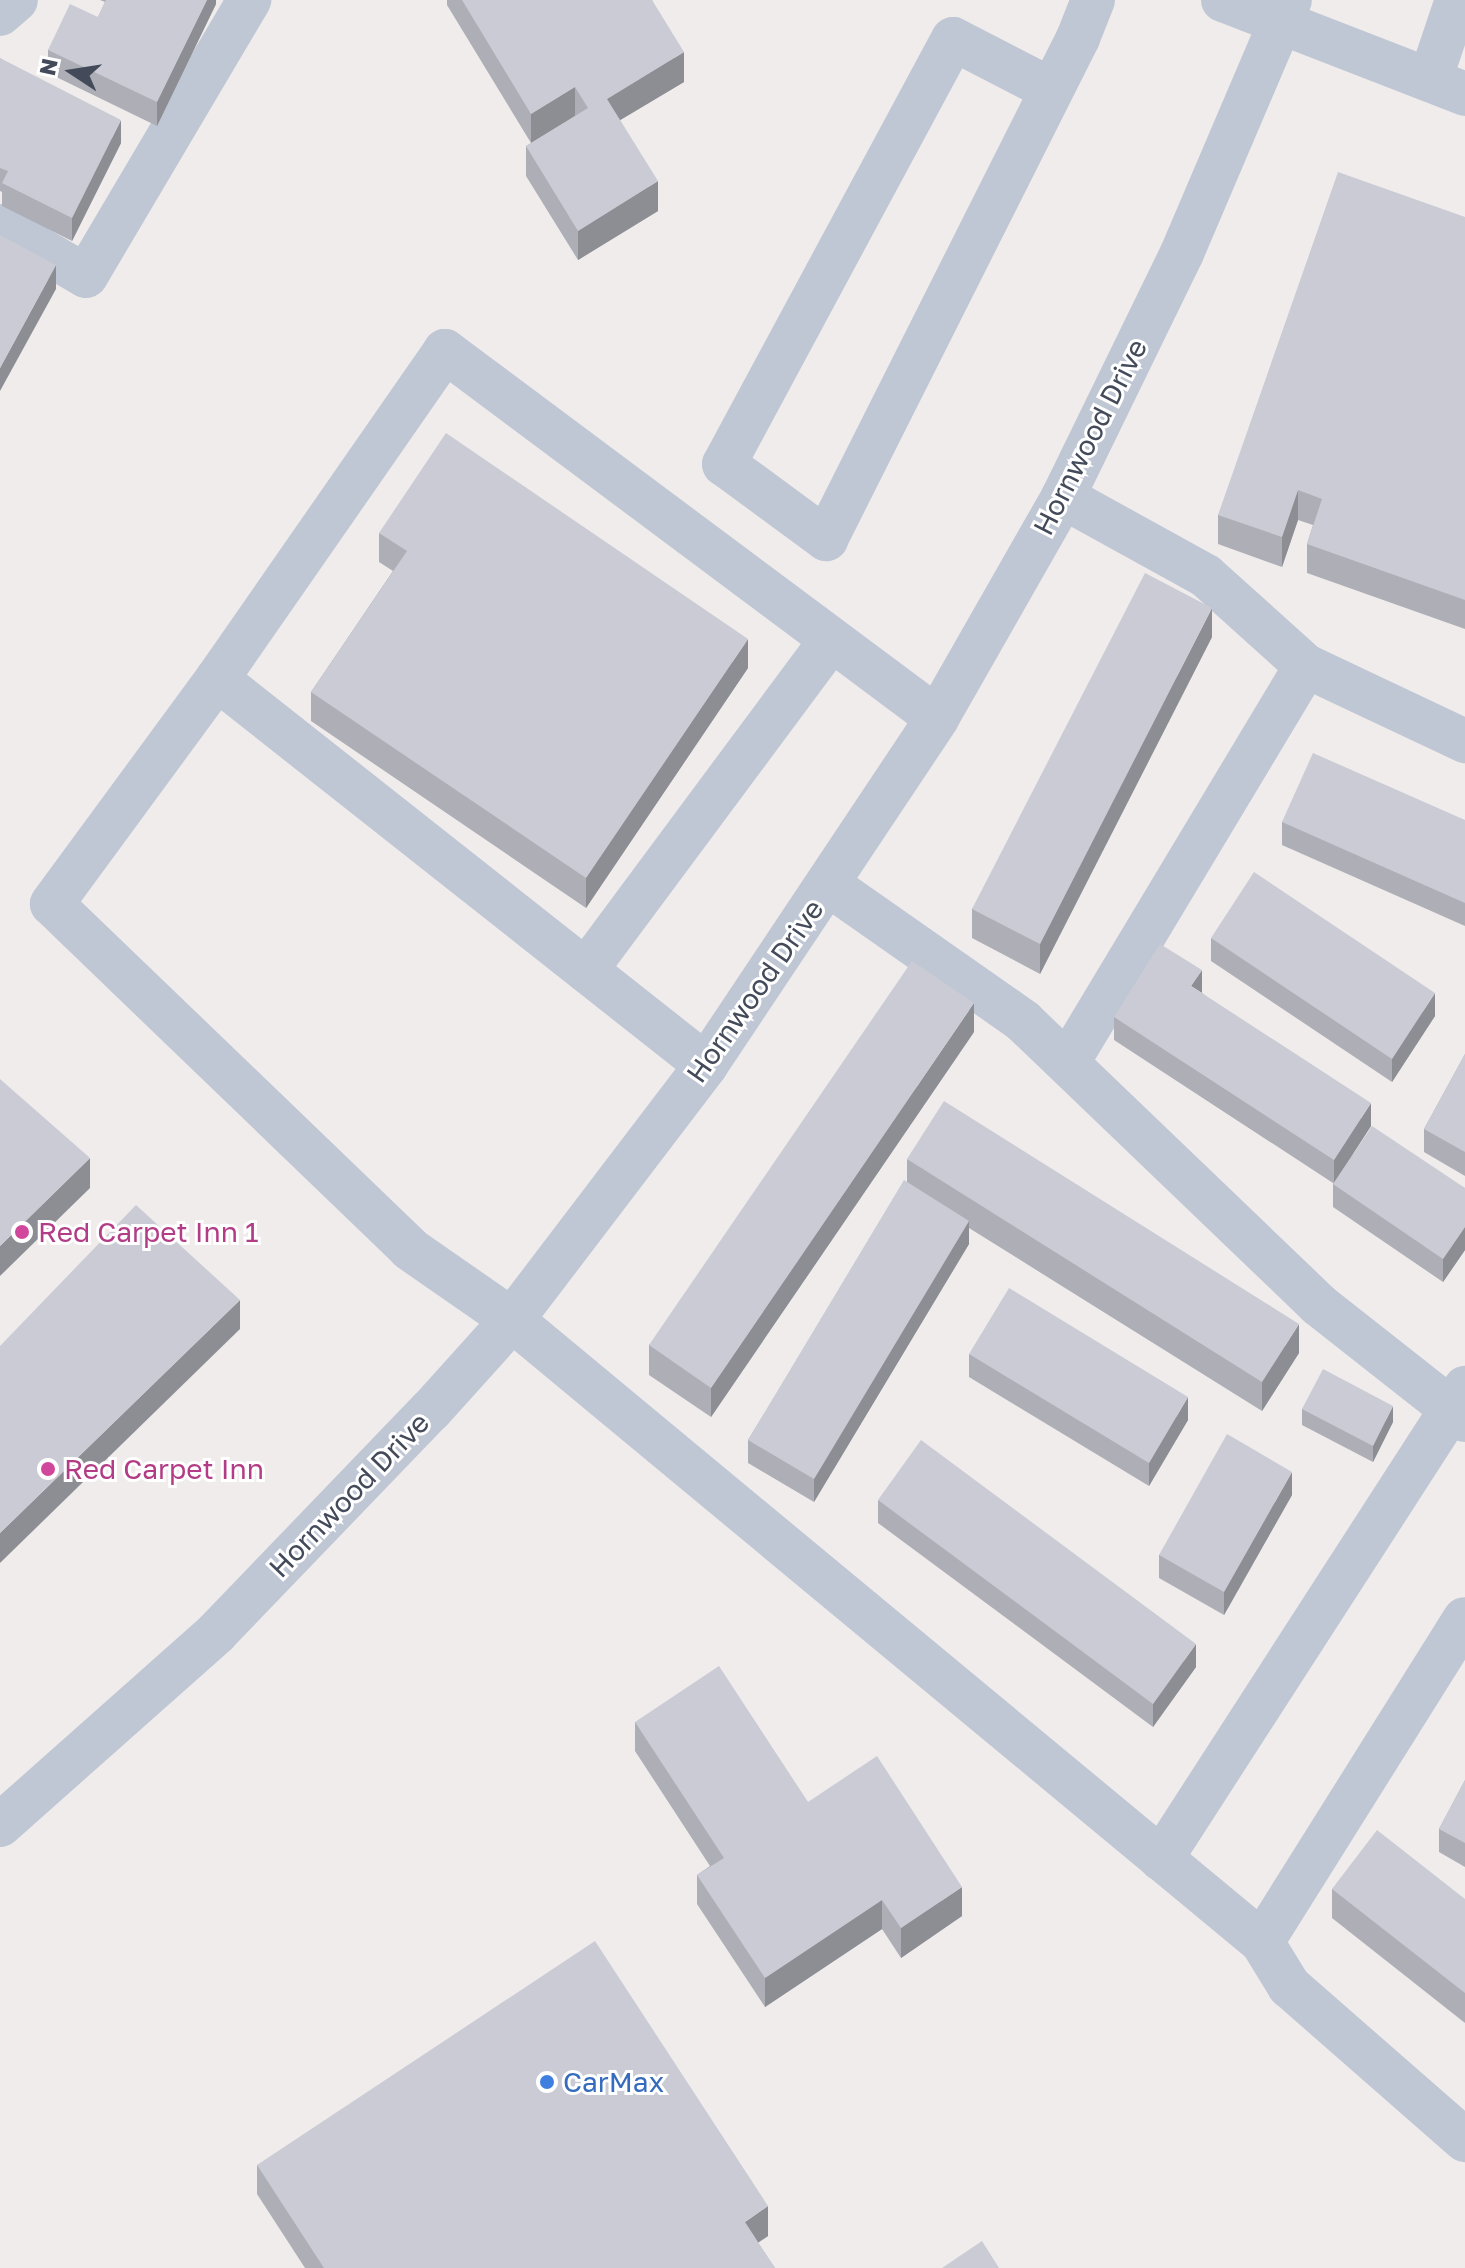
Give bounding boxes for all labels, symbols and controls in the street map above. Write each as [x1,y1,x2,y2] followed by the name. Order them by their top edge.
[32,32,112,112] north arrow
[33,56,63,78] text: N
[1026,333,1154,541] street label: Hornwood Drive
[679,893,831,1089] street label: Hornwood Drive
[38,1215,258,1249] place label: Red Carpet Inn 1
[13,1223,31,1241] marker: Red Carpet Inn 1
[262,1406,436,1584] street label: Hornwood Drive
[64,1452,264,1486] place label: Red Carpet Inn
[39,1460,57,1478] marker: Red Carpet Inn
[563,2065,664,2099] place label: CarMax
[538,2073,556,2091] marker: CarMax

